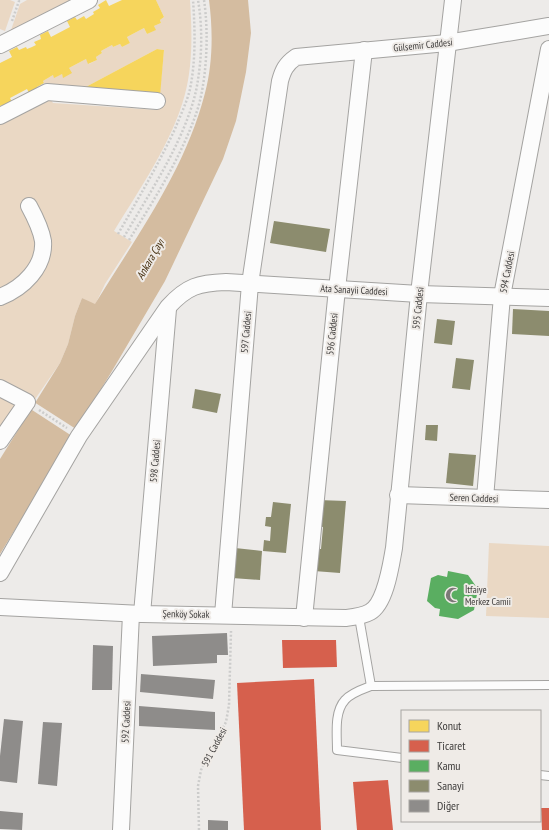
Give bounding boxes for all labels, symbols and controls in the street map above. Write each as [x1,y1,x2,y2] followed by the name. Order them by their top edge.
[393,35,453,55] street label: Gülsemir Caddesi
[133,236,167,282] water label: Ankara Çayı
[497,250,517,294] street label: 594 Caddesi
[320,282,388,298] street label: Ata Sanayii Caddesi
[409,286,427,330] street label: 595 Caddesi
[238,311,254,353] street label: 597 Caddesi
[323,312,341,356] street label: 596 Caddesi
[147,439,163,483] street label: 598 Caddesi
[449,491,499,505] street label: Seren Caddesi
[465,583,511,608] place label: İtfaiye Merkez Camii
[444,586,462,604] mosque icon: İtfaiye Merkez Camii
[163,607,210,621] street label: Şenköy Sokak
[118,700,134,744] street label: 592 Caddesi
[401,710,541,822] legend
[437,718,462,733] text: Konut
[198,725,230,769] street label: 591 Caddesi
[437,738,466,753] text: Ticaret
[437,758,460,773] text: Kamu
[437,778,464,793] text: Sanayi
[437,798,460,813] text: Diğer

